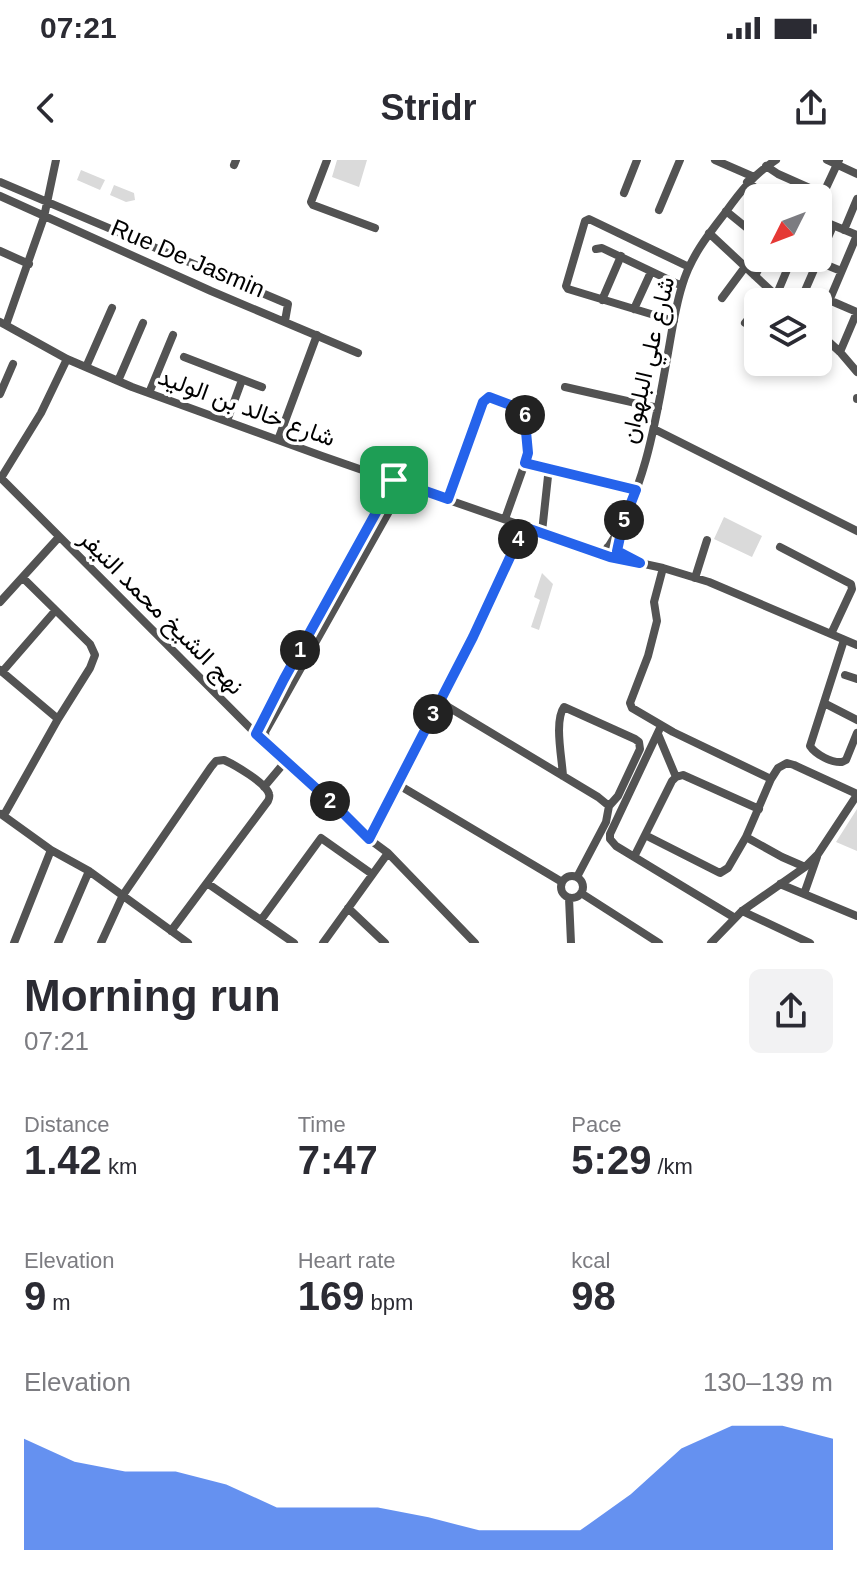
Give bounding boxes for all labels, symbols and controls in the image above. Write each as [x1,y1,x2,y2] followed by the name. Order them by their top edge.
[40,11,117,44] text: 07:21
[24,86,68,130] icon: back
[789,86,833,130] icon: share
[380,87,477,128] text: Stridr
[744,184,832,272] north arrow
[744,184,832,376] map controls
[107,214,269,302] street label: Rue De Jasmin
[615,274,685,447] street label: شارع علي البلهوان
[744,288,832,376] button: layers
[154,362,339,454] street label: شارع خالد بن الوليد
[505,395,545,435] pin: 6
[519,402,531,427] text: 6
[360,446,428,514] pin
[372,458,416,502] icon: arrive
[604,500,644,540] pin: 5
[618,507,630,532] text: 5
[498,519,538,559] pin: 4
[71,524,250,702] street label: نهج الشيخ محمد النيفر
[512,526,524,551] text: 4
[280,630,320,670] pin: 1
[294,637,306,662] text: 1
[413,694,453,734] pin: 3
[427,701,439,726] text: 3
[310,781,350,821] pin: 2
[324,788,336,813] text: 2
[749,969,833,1053] button: share
[24,971,281,1020] text: Morning run
[24,1026,89,1056] text: 07:21
[24,1112,110,1137] text: Distance
[298,1112,346,1137] text: Time
[571,1112,621,1137] text: Pace
[24,1138,102,1182] text: 1.42
[298,1138,378,1182] text: 7:47
[571,1138,651,1182] text: 5:29
[102,1154,137,1179] text: km
[651,1154,693,1179] text: /km
[24,1248,115,1273] text: Elevation
[298,1248,395,1273] text: Heart rate
[571,1248,610,1273] text: kcal
[24,1274,46,1318] text: 9
[298,1274,364,1318] text: 169
[571,1274,616,1318] text: 98
[46,1290,71,1315] text: m
[364,1290,413,1315] text: bpm
[24,1367,131,1397] text: Elevation
[703,1367,833,1397] text: 130–139 m

